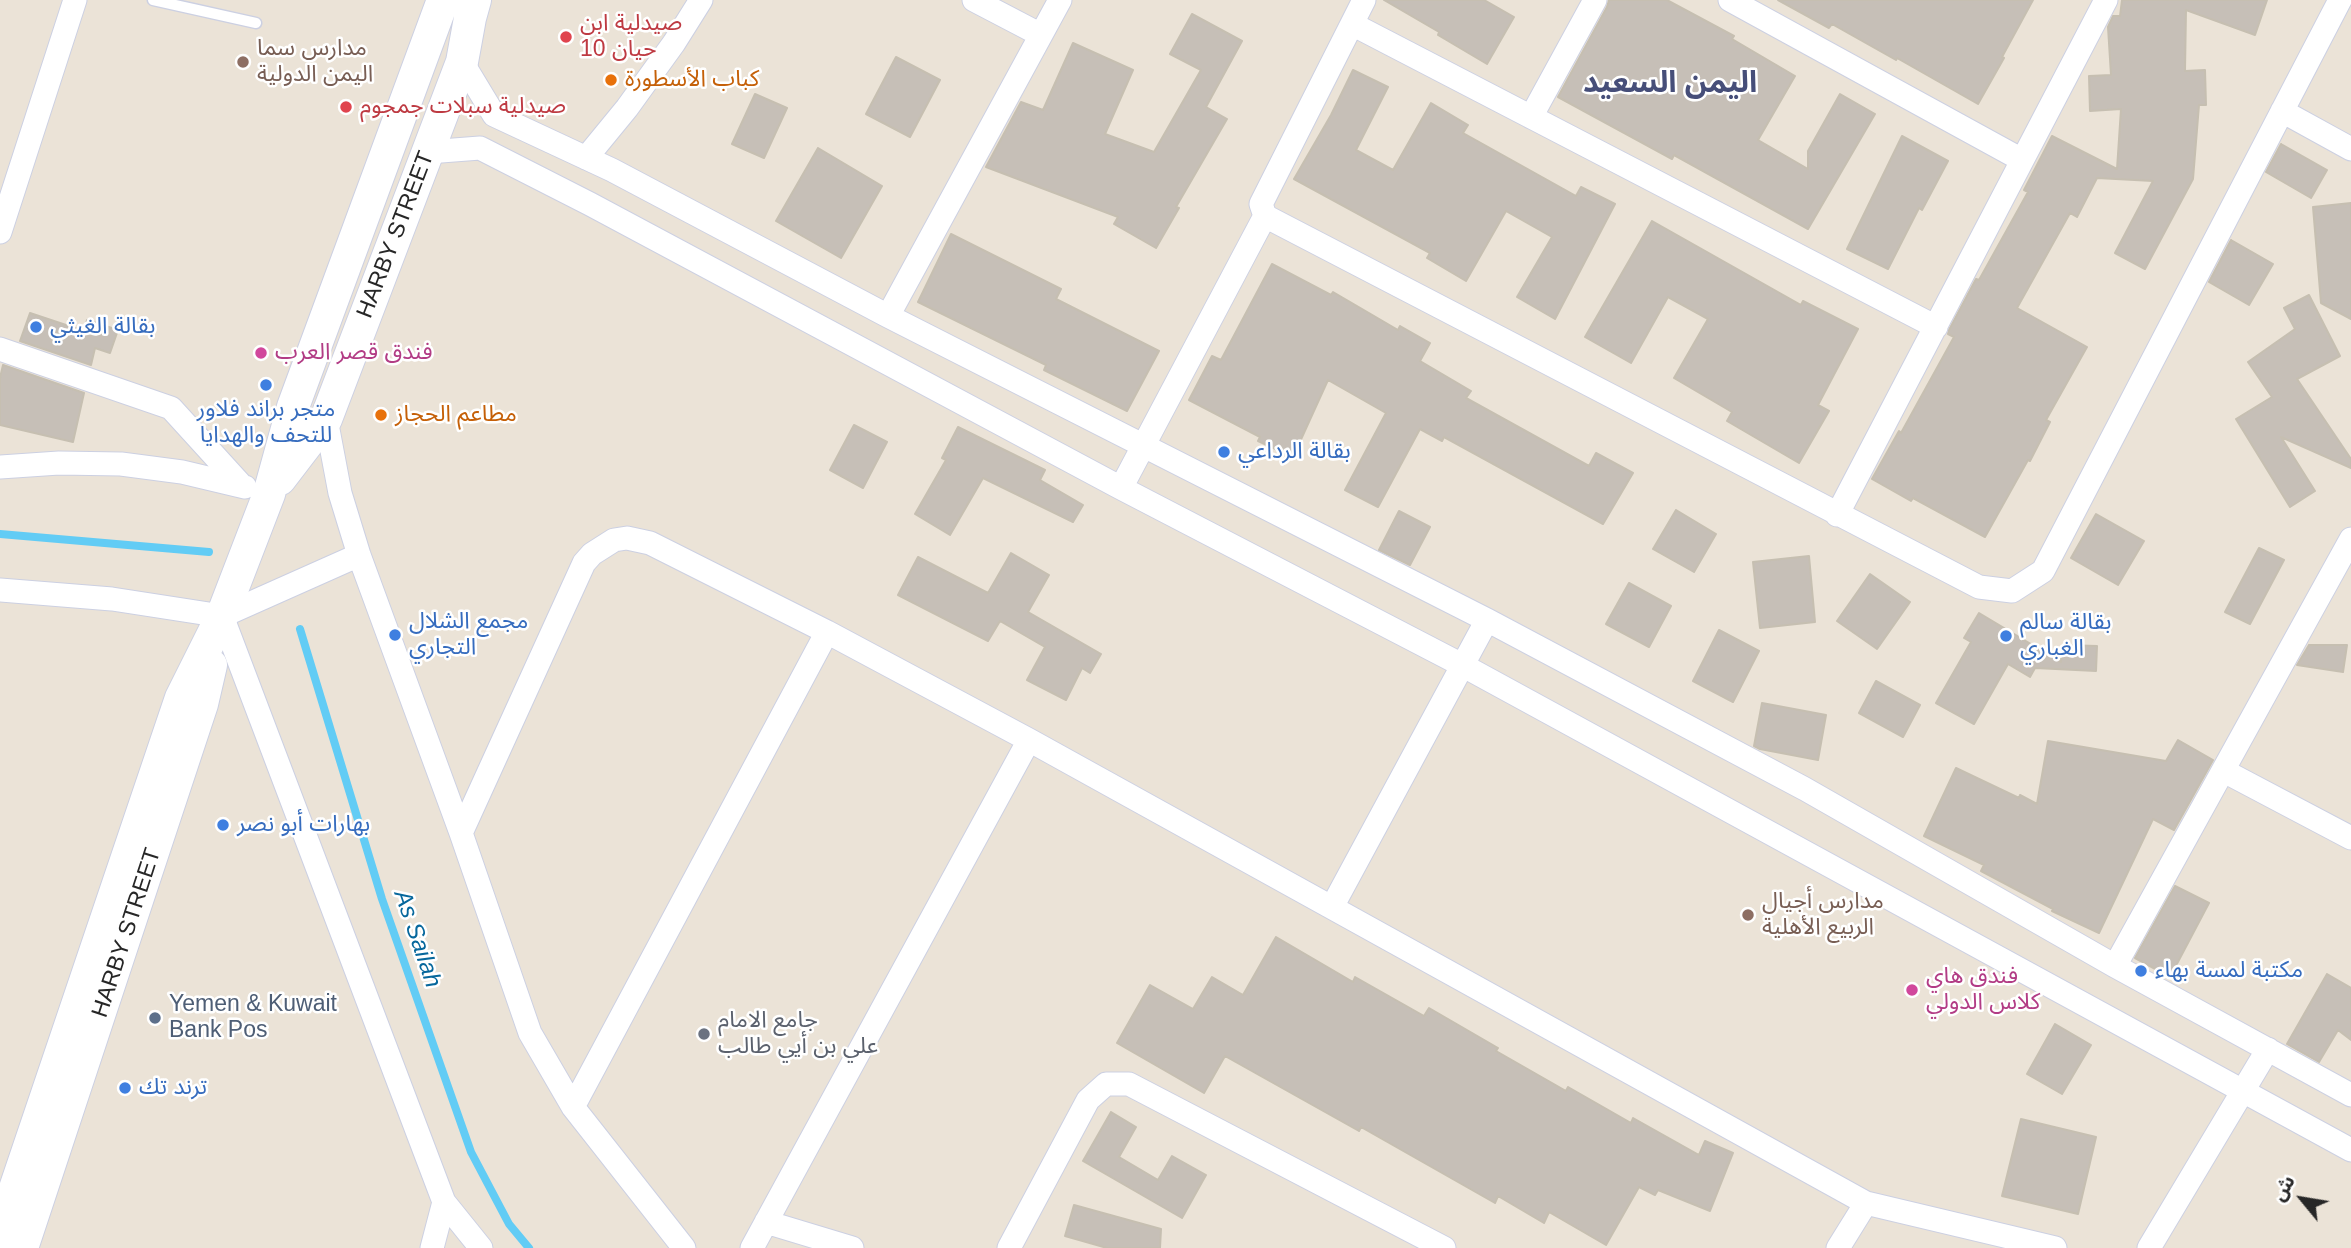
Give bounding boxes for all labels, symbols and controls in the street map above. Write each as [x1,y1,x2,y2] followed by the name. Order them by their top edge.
[580,10,682,64] place label: صيدلية ابن حيان 10
[558,29,574,45] marker: صيدلية ابن حيان 10
[257,35,373,89] place label: مدارس سما اليمن الدولية
[235,54,251,70] marker: مدارس سما اليمن الدولية
[625,66,759,94] place label: كباب الأسطورة
[1583,66,1757,102] district label: اليمن السعيد
[603,72,619,88] marker: كباب الأسطورة
[360,93,566,121] place label: صيدلية سبلات جمجوم
[338,99,354,115] marker: صيدلية سبلات جمجوم
[352,148,440,322] street label: HARBY STREET
[50,313,155,341] place label: بقالة الغيثي
[28,319,44,335] marker: بقالة الغيثي
[275,339,433,367] place label: فندق قصر العرب
[253,345,269,361] marker: فندق قصر العرب
[258,377,274,393] marker: متجر براند فلاور للتحف والهدايا
[197,396,335,450] place label: متجر براند فلاور للتحف والهدايا
[395,401,517,429] place label: مطاعم الحجاز
[373,407,389,423] marker: مطاعم الحجاز
[1238,438,1351,466] place label: بقالة الرداعي
[1216,444,1232,460] marker: بقالة الرداعي
[409,608,528,662] place label: مجمع الشلال التجاري
[2020,609,2111,663] place label: بقالة سالم الغباري
[387,627,403,643] marker: مجمع الشلال التجاري
[1998,628,2014,644] marker: بقالة سالم الغباري
[237,811,370,839] place label: بهارات أبو نصر
[215,817,231,833] marker: بهارات أبو نصر
[87,845,167,1021] street label: HARBY STREET
[387,886,447,992] water label: As Sailah
[1762,888,1884,942] place label: مدارس أجيال الربيع الأهلية
[1740,907,1756,923] marker: مدارس أجيال الربيع الأهلية
[2155,957,2303,985] place label: مكتبة لمسة بهاء
[1926,963,2040,1017] place label: فندق هاي كلاس الدولي
[2133,963,2149,979] marker: مكتبة لمسة بهاء
[1904,982,1920,998] marker: فندق هاي كلاس الدولي
[169,991,337,1045] place label: Yemen & Kuwait Bank Pos
[718,1007,878,1061] place label: جامع الامام علي بن أيي طالب
[147,1010,163,1026] marker: Yemen & Kuwait Bank Pos
[696,1026,712,1042] marker: جامع الامام علي بن أيي طالب
[139,1074,207,1102] place label: ترند تك
[117,1080,133,1096] marker: ترند تك
[2267,1164,2337,1234] north arrow
[2268,1172,2299,1205] text: ش

